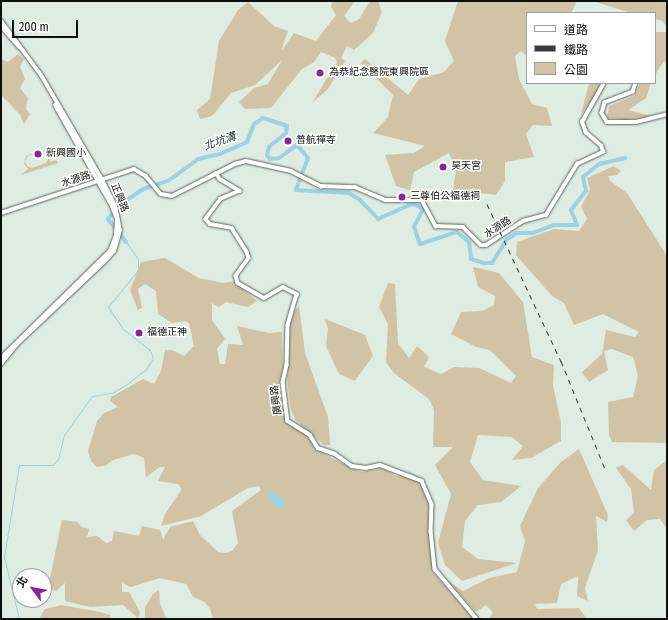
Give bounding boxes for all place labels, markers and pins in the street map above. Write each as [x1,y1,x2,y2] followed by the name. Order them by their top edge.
[314,67,326,79] marker: 為恭紀念醫院東興院區
[329,67,429,79] place label: 為恭紀念醫院東興院區
[296,135,336,147] place label: 普航禪寺
[283,136,293,146] marker: 普航禪寺
[46,148,86,160] place label: 新興國小
[33,149,43,159] marker: 新興國小
[451,161,481,173] place label: 昊天宮
[438,162,448,172] marker: 昊天宮
[410,191,480,203] place label: 三尊伯公福德祠
[397,192,407,202] marker: 三尊伯公福德祠
[147,327,187,339] place label: 福德正神
[134,328,144,338] marker: 福德正神

